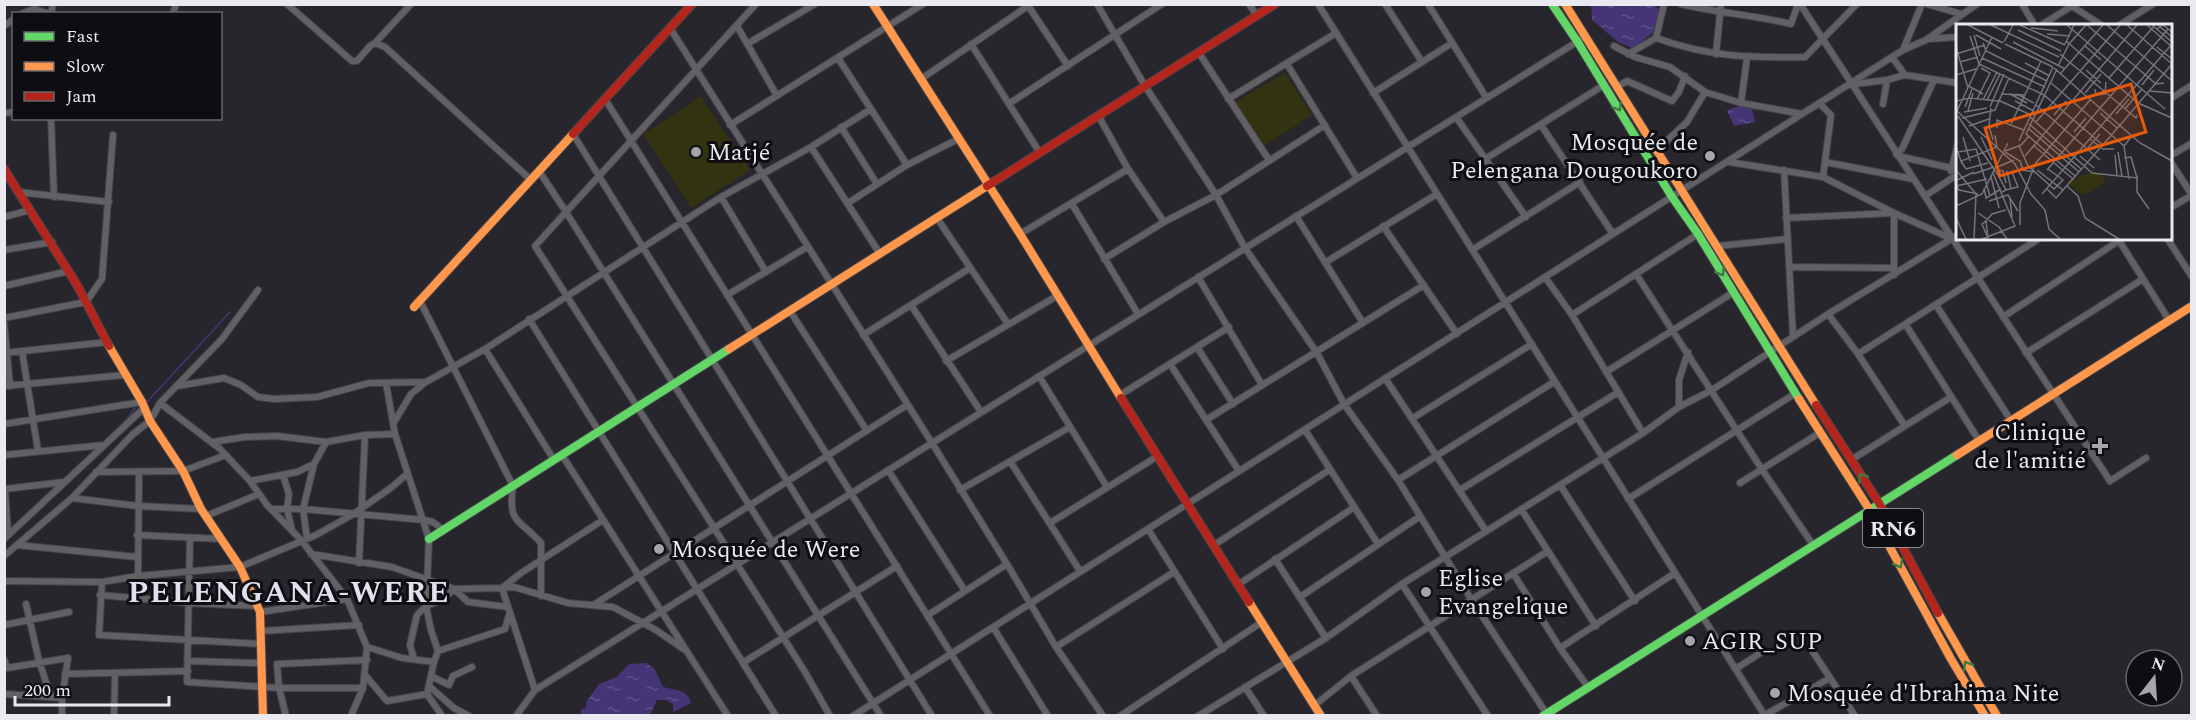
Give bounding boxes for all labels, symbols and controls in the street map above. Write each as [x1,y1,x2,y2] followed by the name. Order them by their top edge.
[12,12,222,120] legend
[66,23,99,50] text: Fast
[1956,24,2172,240] inset map
[66,53,105,80] text: Slow
[66,83,97,110] text: Jam
[1610,101,1622,111] one-way arrow
[1450,125,1698,189] place label: Mosquée de Pelengana Dougoukoro
[708,135,770,171] place label: Matjé
[689,145,703,159] marker: Matjé
[1703,149,1717,163] marker: Mosquée de Pelengana Dougoukoro
[1714,266,1726,276] one-way arrow
[1975,415,2086,479] place label: Clinique de l'amitié
[2091,437,2109,455] marker: Clinique de l'amitié
[1858,473,1869,484] one-way arrow
[1863,509,1923,547] road number: RN6
[671,532,860,568] place label: Mosquée de Were
[652,542,666,556] marker: Mosquée de Were
[1892,557,1903,568] one-way arrow
[1438,561,1568,625] place label: Eglise Evangelique
[128,570,450,616] district label: PELENGANA-WERE
[1419,585,1433,599] marker: Eglise Evangelique
[1702,624,1822,660] place label: AGIR_SUP
[1683,634,1697,648] marker: AGIR_SUP
[2124,648,2184,708] north arrow
[2148,651,2168,678] text: N
[1963,661,1975,671] one-way arrow
[15,669,170,707] scale bar
[1787,676,2059,712] place label: Mosquée d'Ibrahima Nite
[24,677,71,704] text: 200 m
[1768,686,1782,700] marker: Mosquée d'Ibrahima Nite

